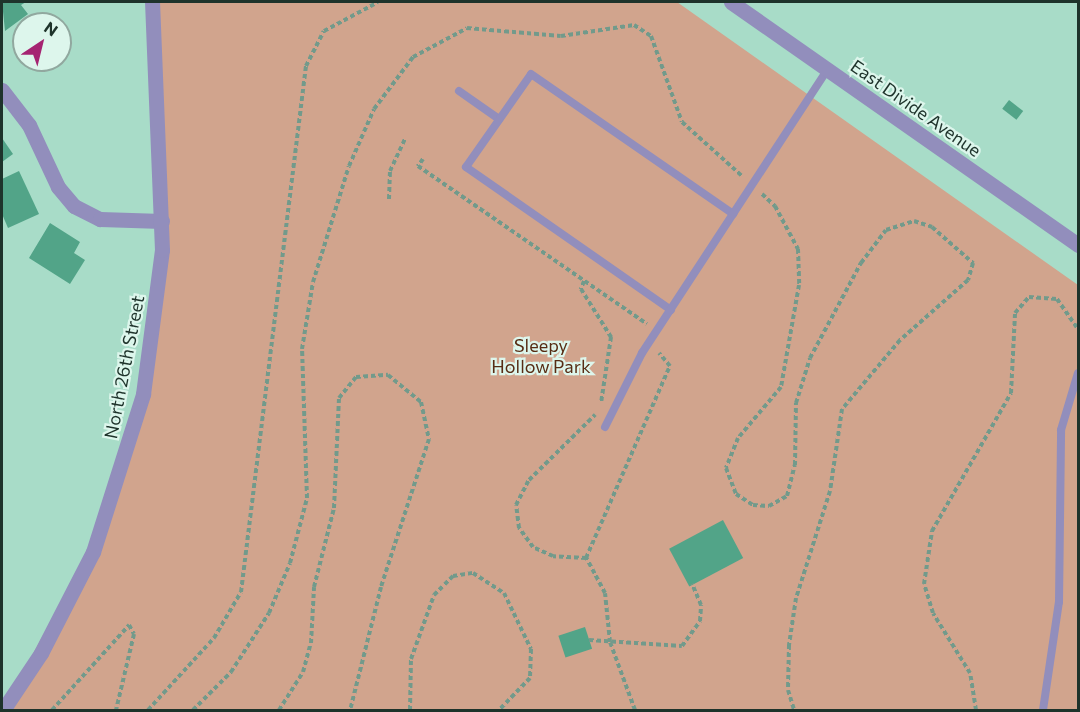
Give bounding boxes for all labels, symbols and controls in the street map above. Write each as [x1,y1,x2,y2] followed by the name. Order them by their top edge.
[12,12,72,72] north arrow
[41,17,62,40] text: N
[847,55,985,161] street label: East Divide Avenue
[100,294,148,440] street label: North 26th Street
[491,335,591,378] park label: Sleepy Hollow Park

